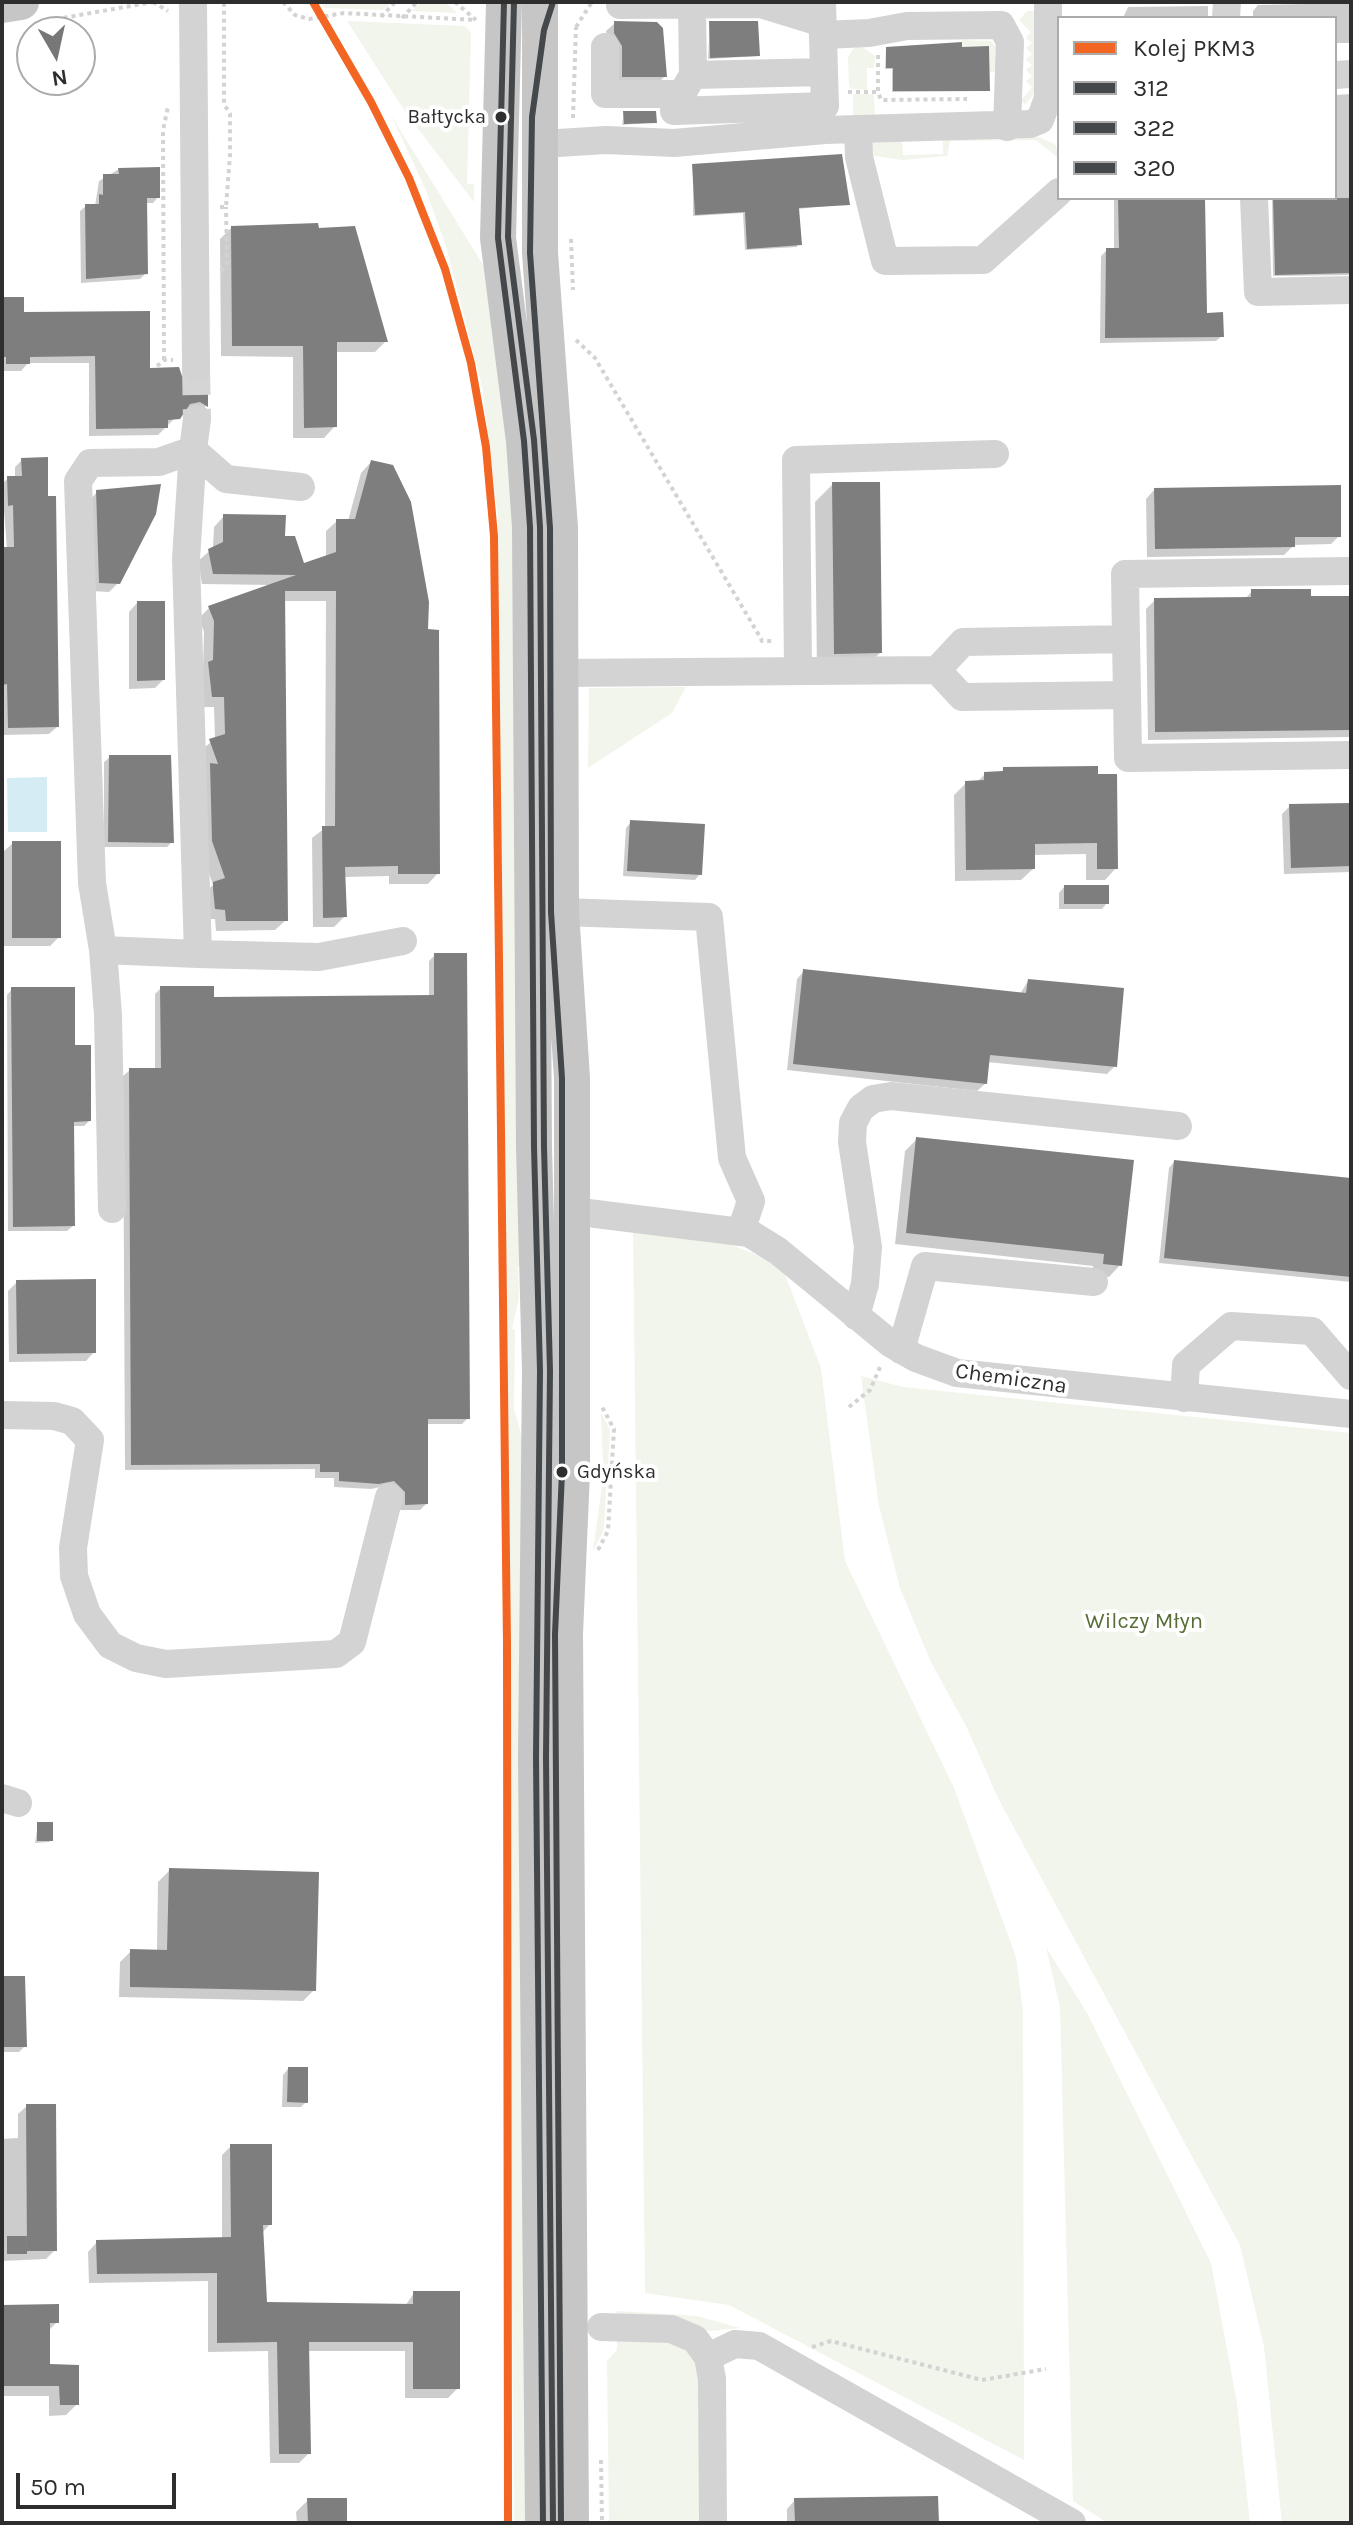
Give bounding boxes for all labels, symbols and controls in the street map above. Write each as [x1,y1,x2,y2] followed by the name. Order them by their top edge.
[16,16,96,96] north arrow
[1057,16,1337,200] legend
[1133,34,1255,62] text: Kolej PKM3
[50,64,69,92] text: N
[1133,74,1169,102] text: 312
[408,105,486,129] place label: Bałtycka
[493,109,509,125] marker: Bałtycka
[1133,114,1175,142] text: 322
[1133,154,1175,182] text: 320
[954,1358,1068,1400] street label: Chemiczna
[577,1460,656,1484] place label: Gdyńska
[554,1464,570,1480] marker: Gdyńska
[1085,1609,1203,1635] park label: Wilczy Młyn
[20,2457,180,2507] scale bar
[30,2473,86,2501] text: 50 m

